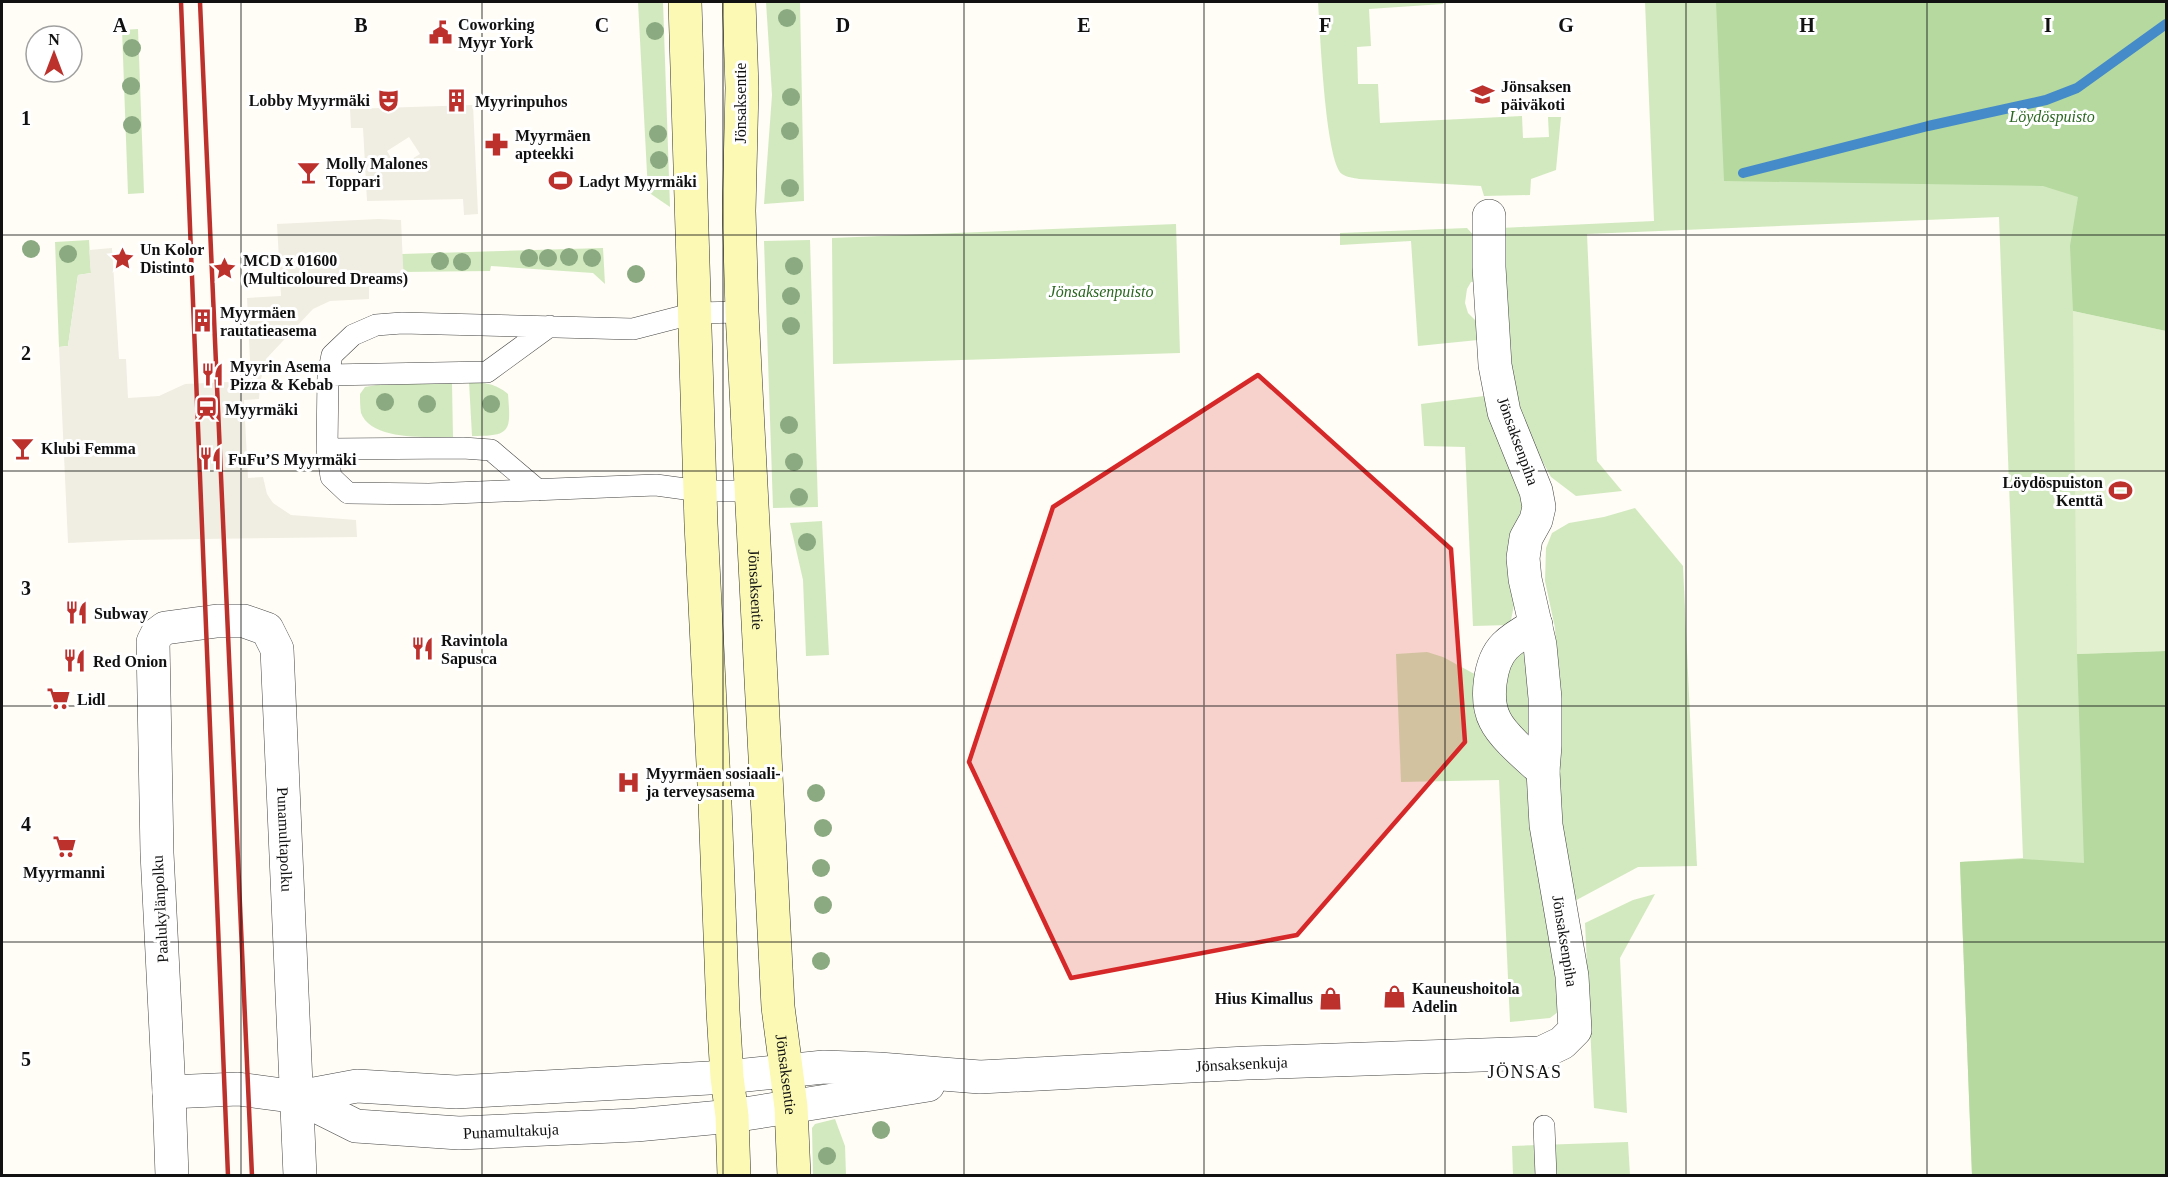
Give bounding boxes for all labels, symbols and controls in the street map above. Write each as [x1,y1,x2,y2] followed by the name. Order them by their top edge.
[113,14,128,36] text: A
[354,14,368,36] text: B
[595,14,609,36] text: C
[836,14,850,36] text: D
[1077,14,1091,36] text: E
[1319,14,1331,36] text: F
[1558,14,1574,36] text: G
[1799,14,1815,36] text: H
[2044,14,2052,36] text: I
[458,16,534,52] place label: Coworking Myyr York
[427,20,453,46] public building icon: Coworking Myyr York
[24,24,84,84] north arrow
[48,31,60,48] text: N
[732,63,749,143] street label: Jönsaksentie
[1501,78,1571,114] place label: Jönsaksen päiväkoti
[1470,82,1496,108] school or university icon: Jönsaksen päiväkoti
[375,87,401,113] theatre icon: Lobby Myyrmäki
[444,88,470,114] building icon: Myyrinpuhos
[249,92,371,110] place label: Lobby Myyrmäki
[475,93,567,111] place label: Myyrinpuhos
[21,107,31,129] text: 1
[2008,108,2095,126] park label: Löydöspuisto
[515,127,591,163] place label: Myyrmäen apteekki
[484,131,510,157] pharmacy icon: Myyrmäen apteekki
[326,155,428,191] place label: Molly Malones Toppari
[295,159,321,185] bar icon: Molly Malones Toppari
[548,168,574,194] sports icon: Ladyt Myyrmäki
[579,173,697,191] place label: Ladyt Myyrmäki
[140,241,204,276] place label: Un Kolor Distinto
[109,245,135,271] place icon: Un Kolor Distinto
[243,252,408,288] place label: MCD x 01600 (Multicoloured Dreams)
[212,256,238,282] place icon: MCD x 01600 (Multicoloured Dreams)
[1049,283,1153,301] park label: Jönsaksenpuisto
[220,304,317,339] place label: Myyrmäen rautatieasema
[189,308,215,334] building icon: Myyrmäen rautatieasema
[21,342,31,364] text: 2
[230,358,333,393] place label: Myyrin Asema Pizza & Kebab
[199,362,225,388] restaurant icon: Myyrin Asema Pizza & Kebab
[1493,395,1542,488] street label: Jönsaksenpiha
[194,396,220,422] station icon: Myyrmäki
[225,401,298,419] place label: Myyrmäki
[10,435,36,461] bar icon: Klubi Femma
[41,440,136,457] place label: Klubi Femma
[197,446,223,472] restaurant icon: FuFu’S Myyrmäki
[228,451,357,469] place label: FuFu’S Myyrmäki
[2003,474,2103,509] place label: Löydöspuiston Kenttä
[2108,478,2134,504] sports icon: Löydöspuiston Kenttä
[746,549,767,630] street label: Jönsaksentie
[21,577,31,599] text: 3
[63,600,89,626] restaurant icon: Subway
[94,605,148,623] place label: Subway
[441,632,508,668] place label: Ravintola Sapusca
[410,636,436,662] restaurant icon: Ravintola Sapusca
[62,648,88,674] restaurant icon: Red Onion
[93,653,167,670] place label: Red Onion
[46,686,72,712] supermarket icon: Lidl
[77,691,106,708] place label: Lidl
[645,765,781,801] place label: Myyrmäen sosiaali- ja terveysasema
[615,769,641,795] hospital icon: Myyrmäen sosiaali- ja terveysasema
[275,787,296,892] street label: Punamultapolku
[21,813,31,835] text: 4
[51,834,77,860] supermarket icon: Myyrmanni
[149,855,172,963] street label: Paalukylänpolku
[23,864,105,882] place label: Myyrmanni
[1548,894,1581,988] street label: Jönsaksenpiha
[1412,980,1520,1015] place label: Kauneushoitola Adelin
[1381,984,1407,1010] shop icon: Kauneushoitola Adelin
[1318,985,1344,1011] shop icon: Hius Kimallus
[1215,990,1313,1007] place label: Hius Kimallus
[773,1033,800,1115] street label: Jönsaksentie
[21,1048,31,1070] text: 5
[1195,1053,1288,1074] street label: Jönsaksenkuja
[1487,1062,1563,1082] district label: JÖNSAS
[463,1120,559,1141] street label: Punamultakuja

